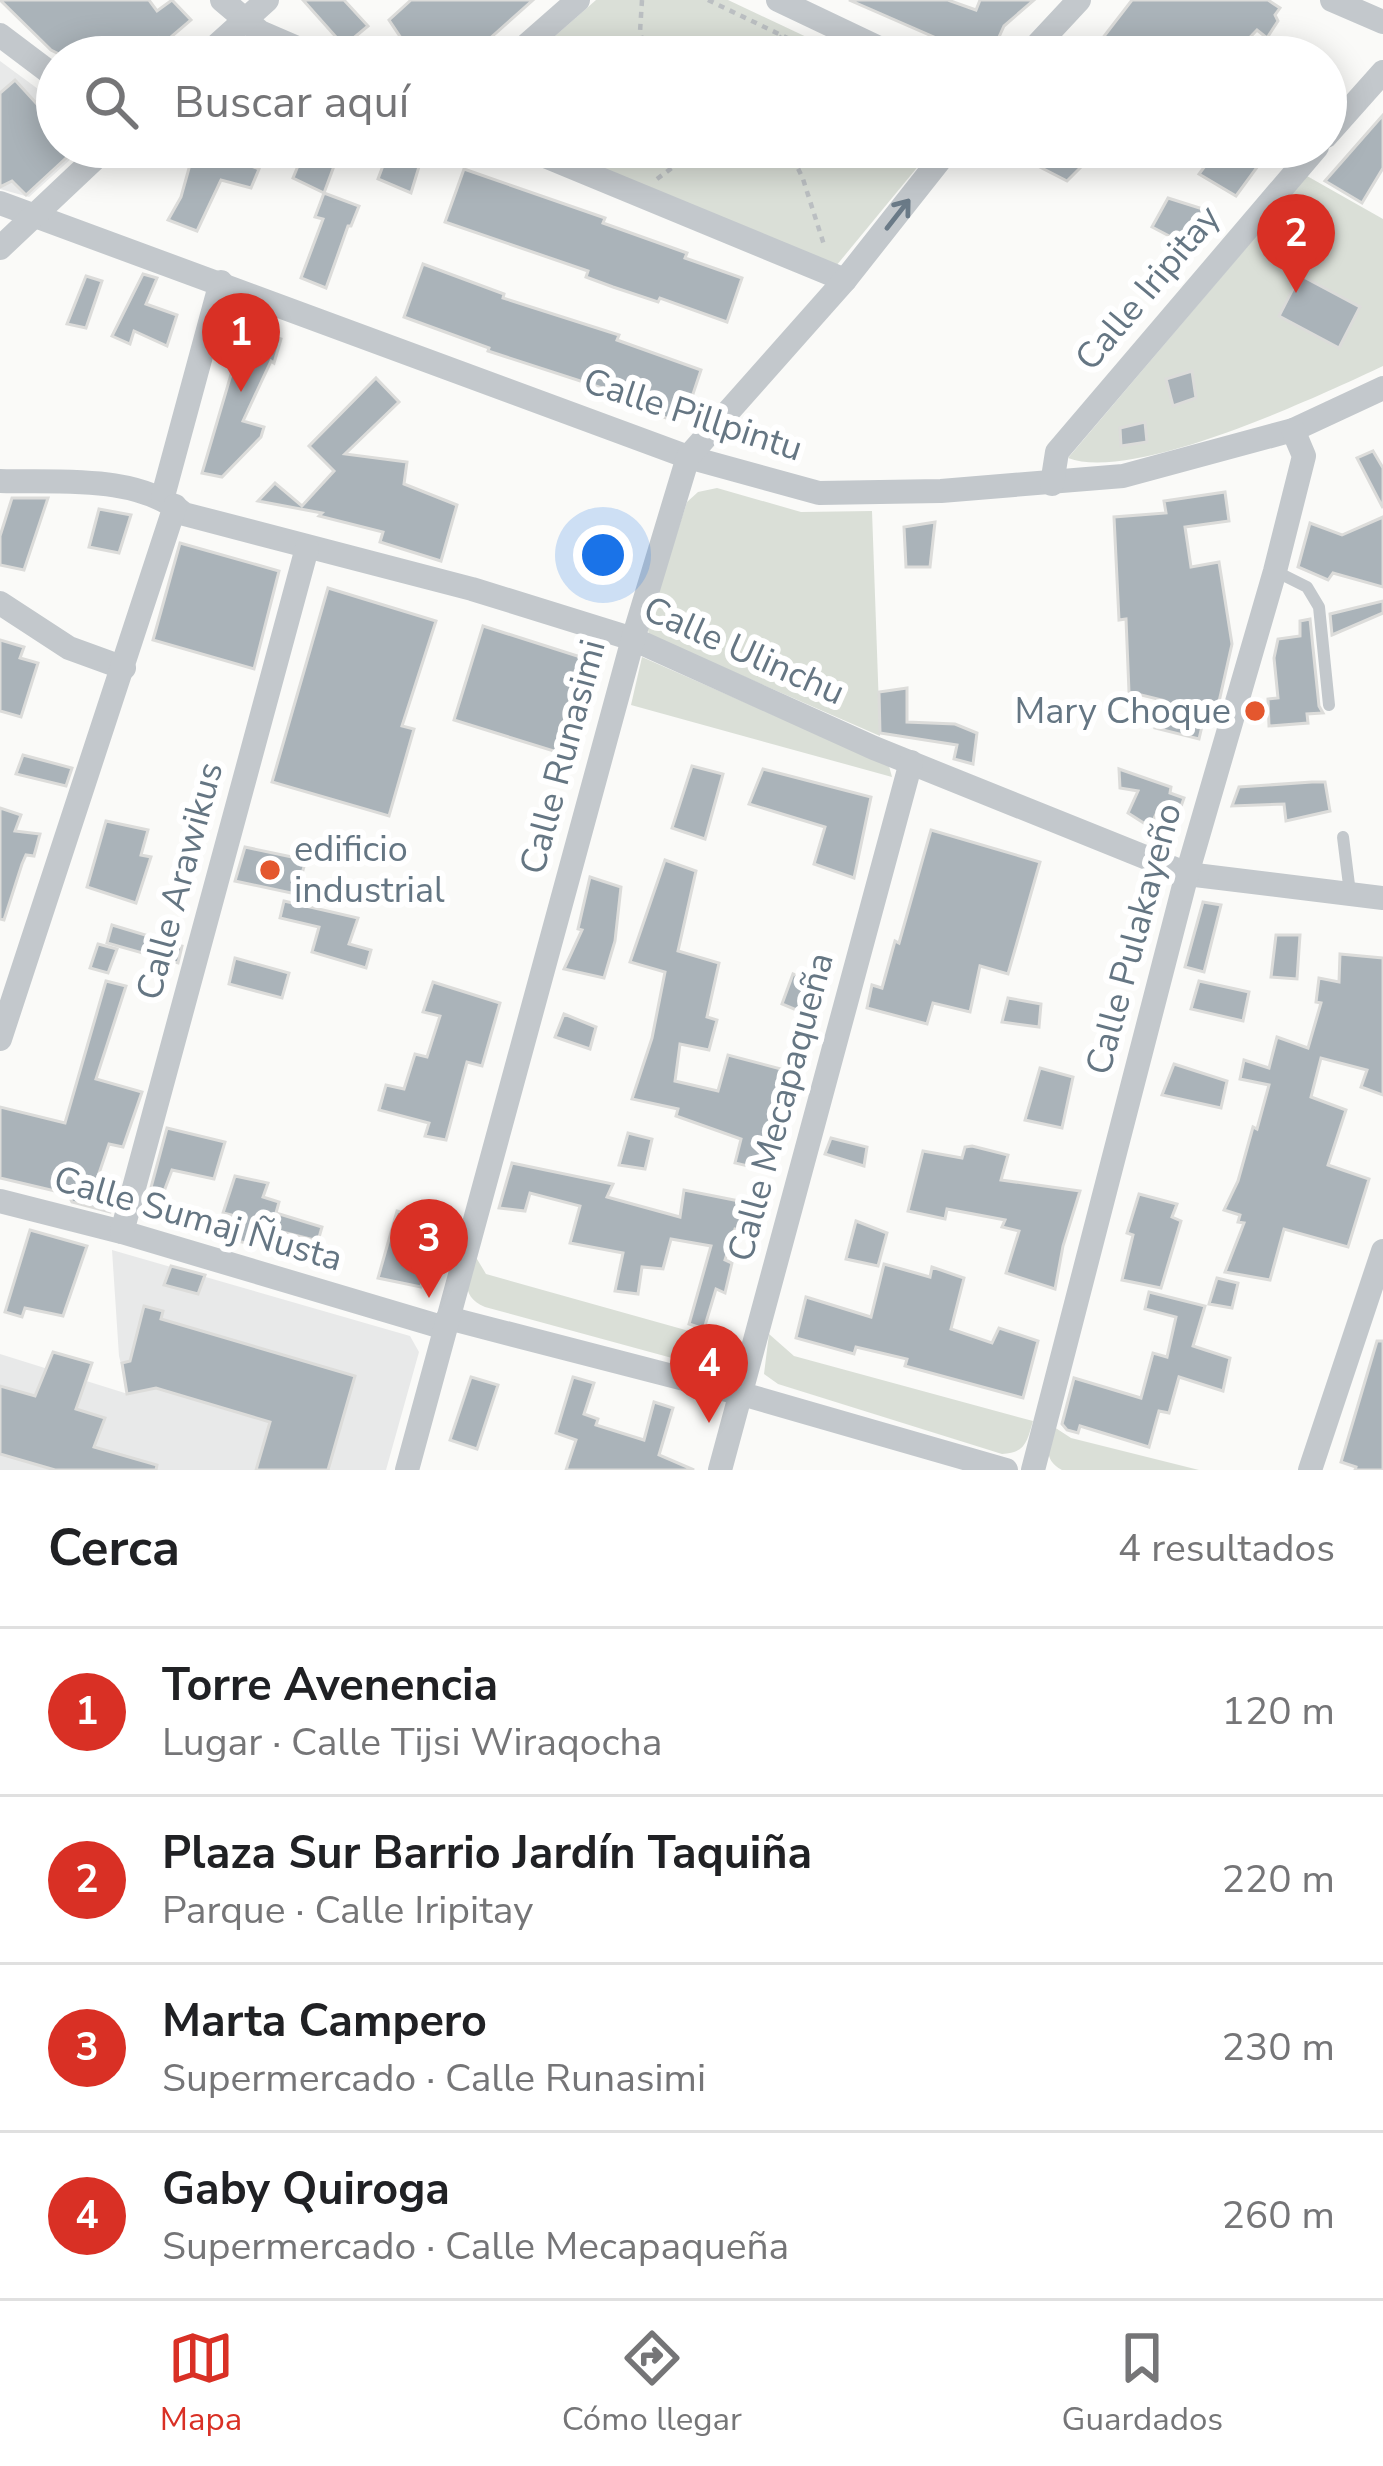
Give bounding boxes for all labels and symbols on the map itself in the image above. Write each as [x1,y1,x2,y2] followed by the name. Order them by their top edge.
[1064,194,1232,381] street label: Calle Iripitay
[1257,194,1335,293] pin: 2
[884,198,911,230] one-way arrow
[202,293,280,392] pin: 1
[577,357,809,473] street label: Calle Pillpintu
[573,525,633,585] your location
[636,585,852,717] street label: Calle Ulinchu
[508,634,618,880] street label: Calle Runasimi
[1014,687,1231,736] place label: Mary Choque
[1242,698,1268,724] marker: Mary Choque
[125,757,235,1005] street label: Calle Arawikus
[1074,798,1194,1080] street label: Calle Pulakayeño
[294,825,445,915] place label: edificio industrial
[257,857,283,883] marker: edificio industrial
[716,947,846,1267] street label: Calle Mecapaqueña
[48,1154,348,1284] street label: Calle Sumaj Ñusta
[390,1199,468,1298] pin: 3
[670,1324,748,1423] pin: 4

